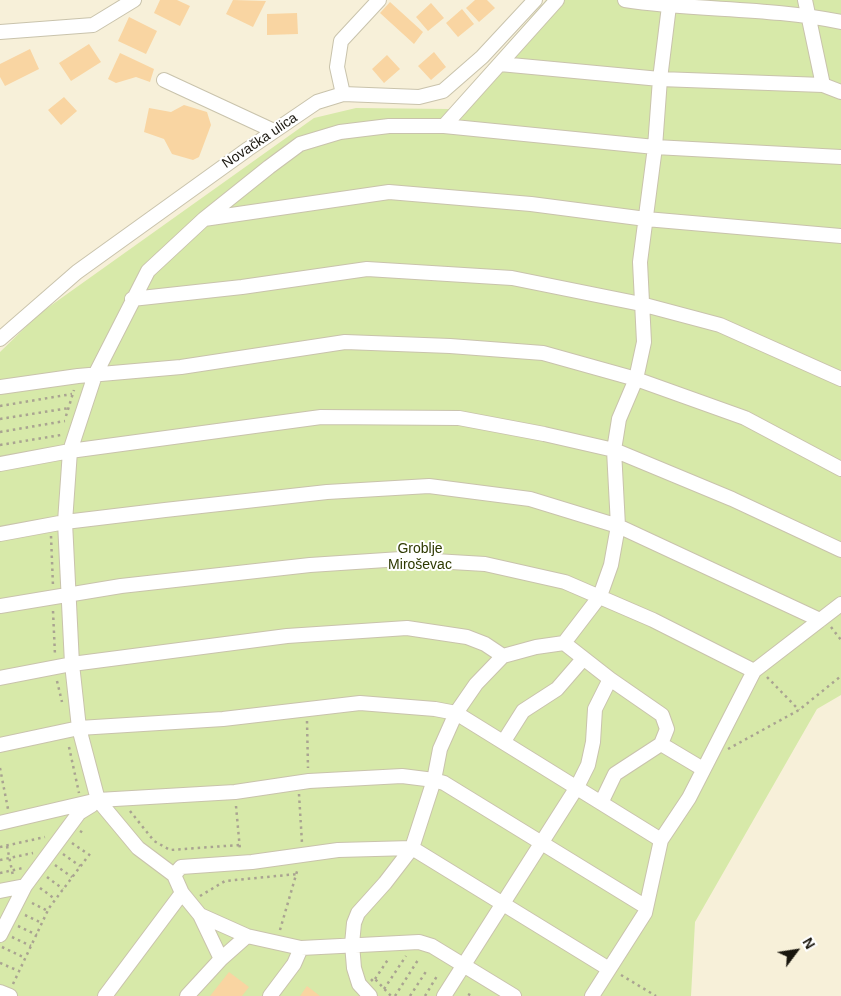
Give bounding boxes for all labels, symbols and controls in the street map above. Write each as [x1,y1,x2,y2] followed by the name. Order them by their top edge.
[219,110,301,172] street label: Novačka ulica
[388,541,452,574] park label: Groblje Miroševac
[771,926,821,976] north arrow
[799,935,818,952] text: N

